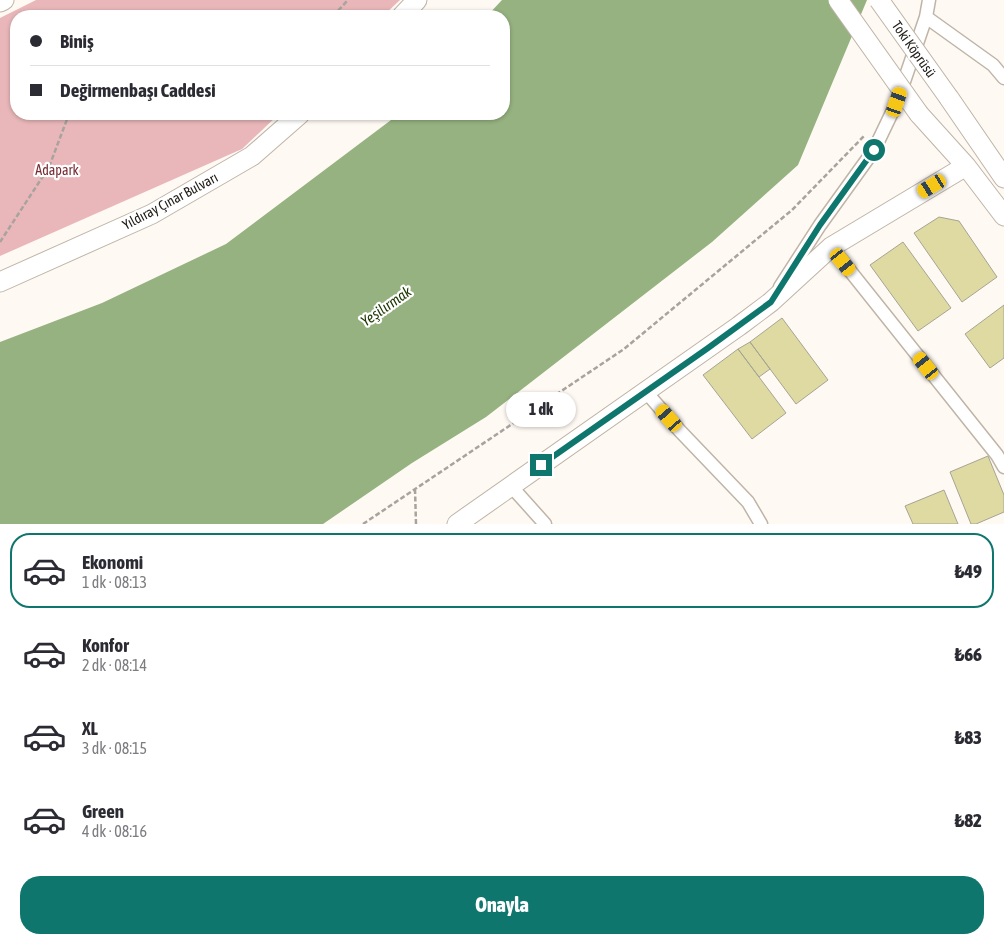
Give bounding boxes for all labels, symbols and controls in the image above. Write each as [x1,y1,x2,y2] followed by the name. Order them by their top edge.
[889,18,939,80] street label: Toki Köprüsü
[60,30,94,52] text: Biniş
[60,79,216,101] text: Değirmenbaşı Caddesi
[885,85,908,119] car
[863,139,885,161] route start
[35,162,79,178] park label: Adapark
[120,169,220,233] street label: Yıldıray Çınar Bulvarı
[915,172,948,200] car
[827,246,858,278] car
[358,282,415,329] water label: Yeşilırmak
[910,350,941,382] car
[506,392,576,428] callout: 1 dk
[529,400,553,418] text: 1 dk
[653,402,684,434] car
[530,454,552,476] route end
[22,548,67,593] icon: car
[82,551,143,573] text: Ekonomi
[955,560,982,582] text: ₺49
[82,573,147,591] text: 1 dk · 08:13
[22,631,67,676] icon: car
[82,634,129,656] text: Konfor
[955,643,982,665] text: ₺66
[82,656,147,674] text: 2 dk · 08:14
[22,714,67,759] icon: car
[82,717,98,739] text: XL
[955,726,982,748] text: ₺83
[82,739,147,757] text: 3 dk · 08:15
[22,797,67,842] icon: car
[82,800,124,822] text: Green
[955,809,982,831] text: ₺82
[82,822,147,840] text: 4 dk · 08:16
[20,876,984,934] button: Onayla

